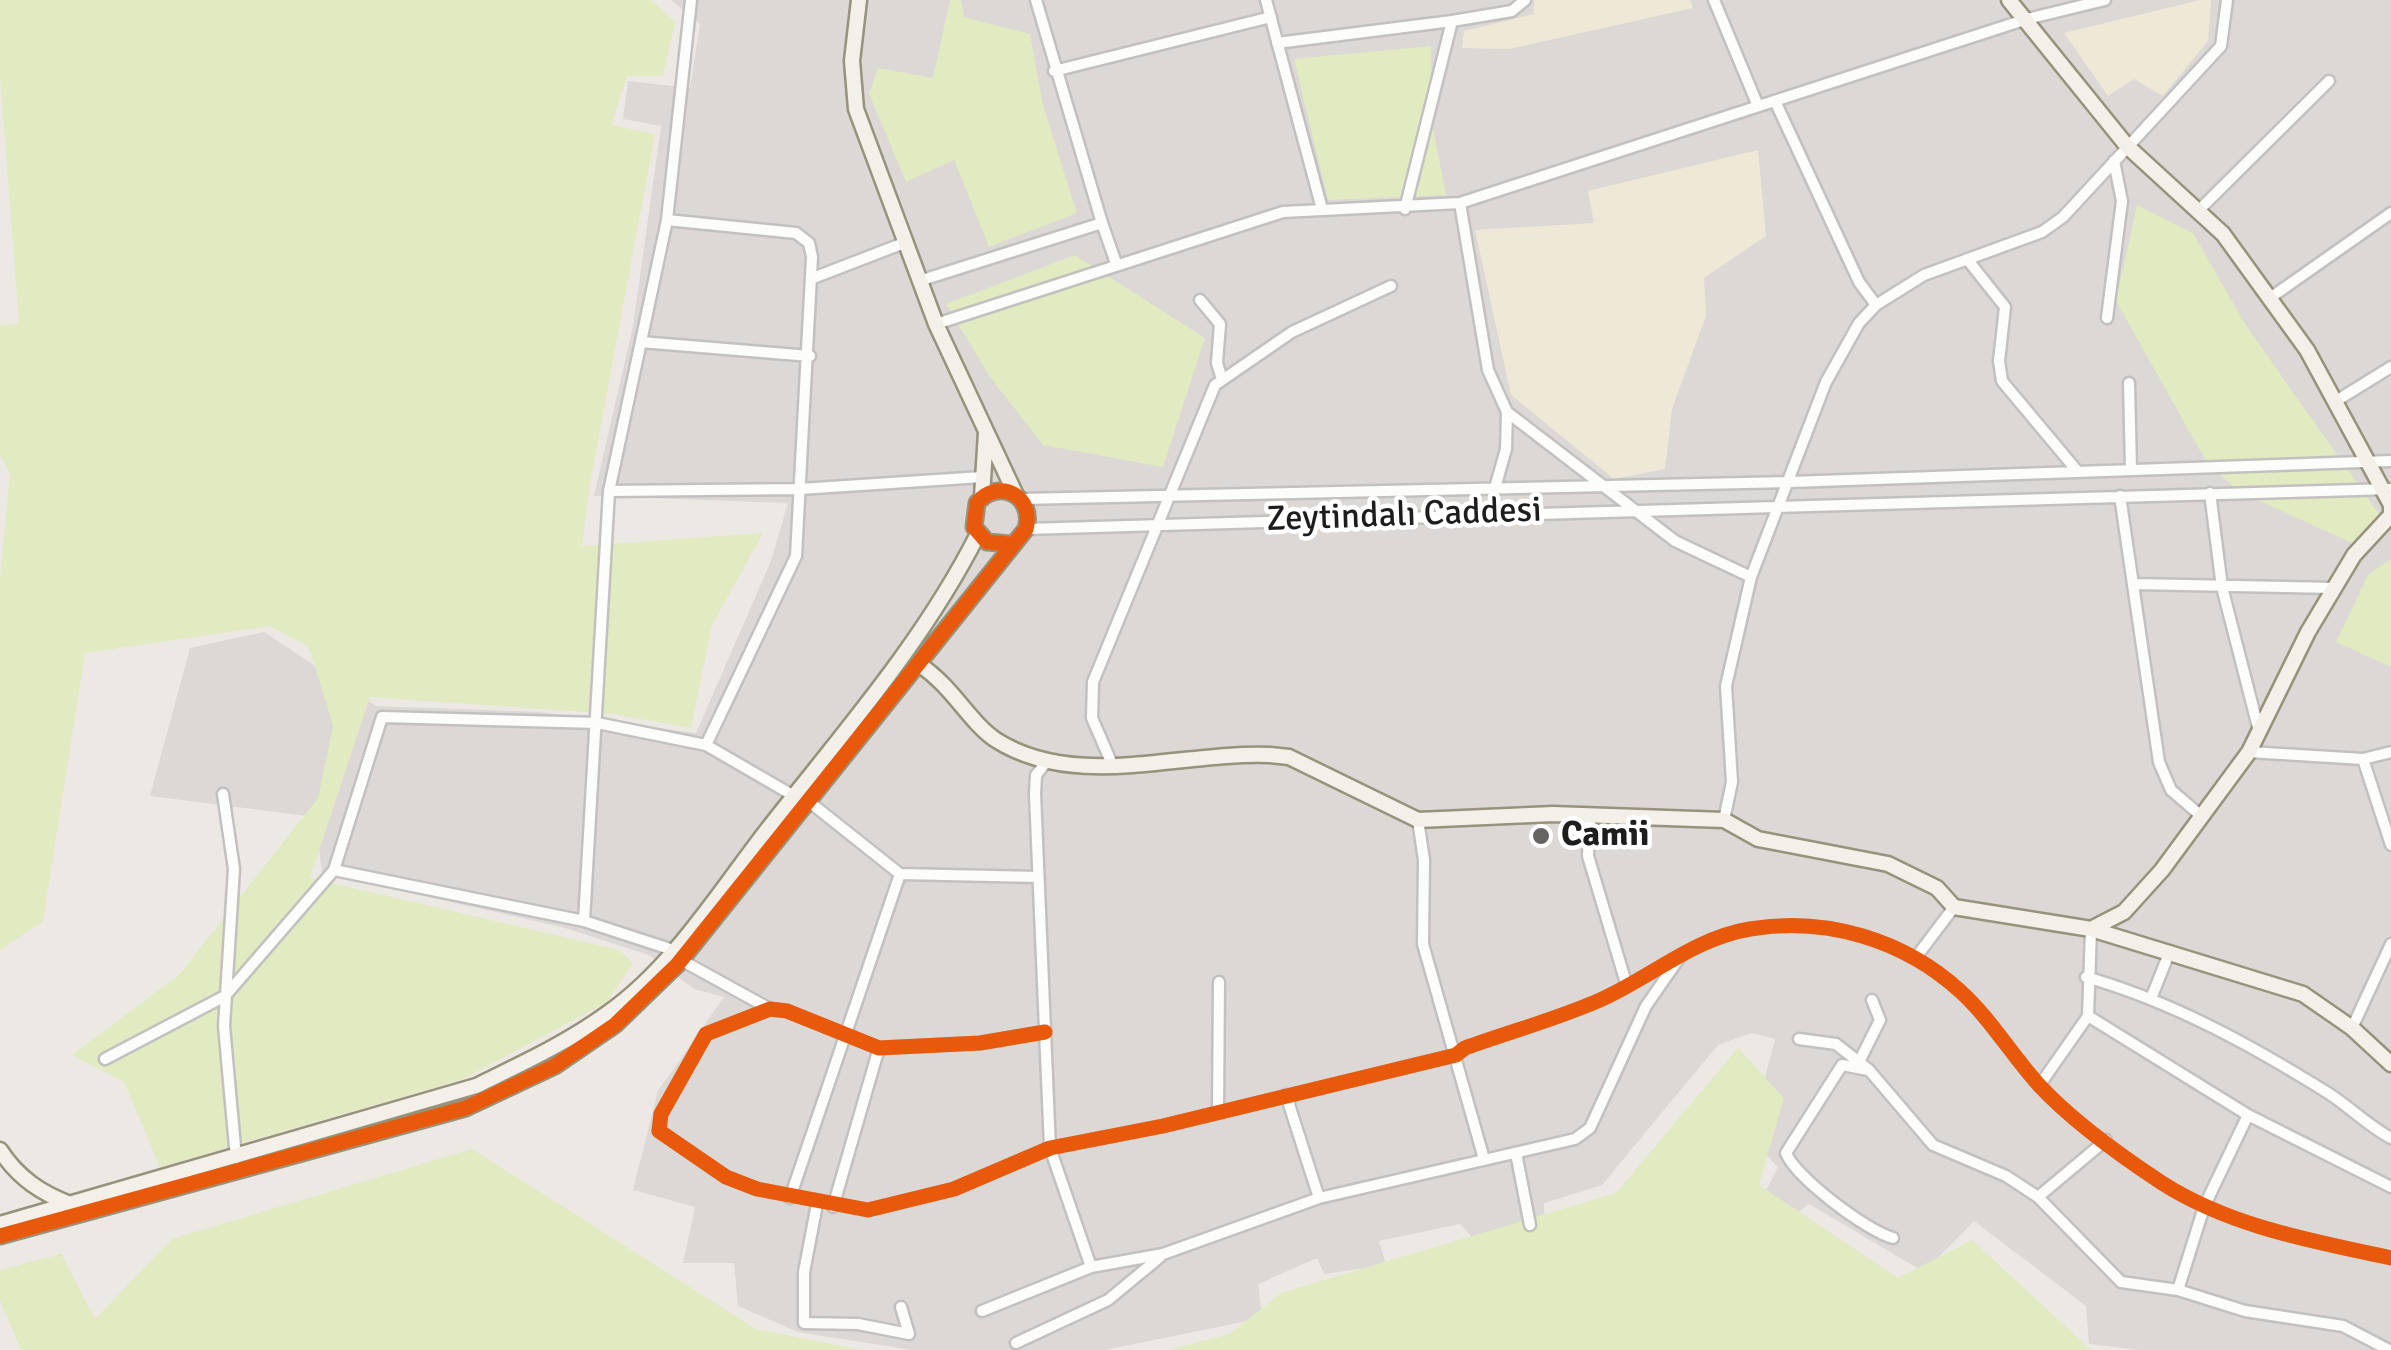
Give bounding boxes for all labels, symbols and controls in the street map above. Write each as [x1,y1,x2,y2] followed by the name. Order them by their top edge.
[1266,490,1542,542] street label: Zeytindalı Caddesi
[1561,815,1649,857] place label: Camii
[1530,825,1552,847] marker: Camii

